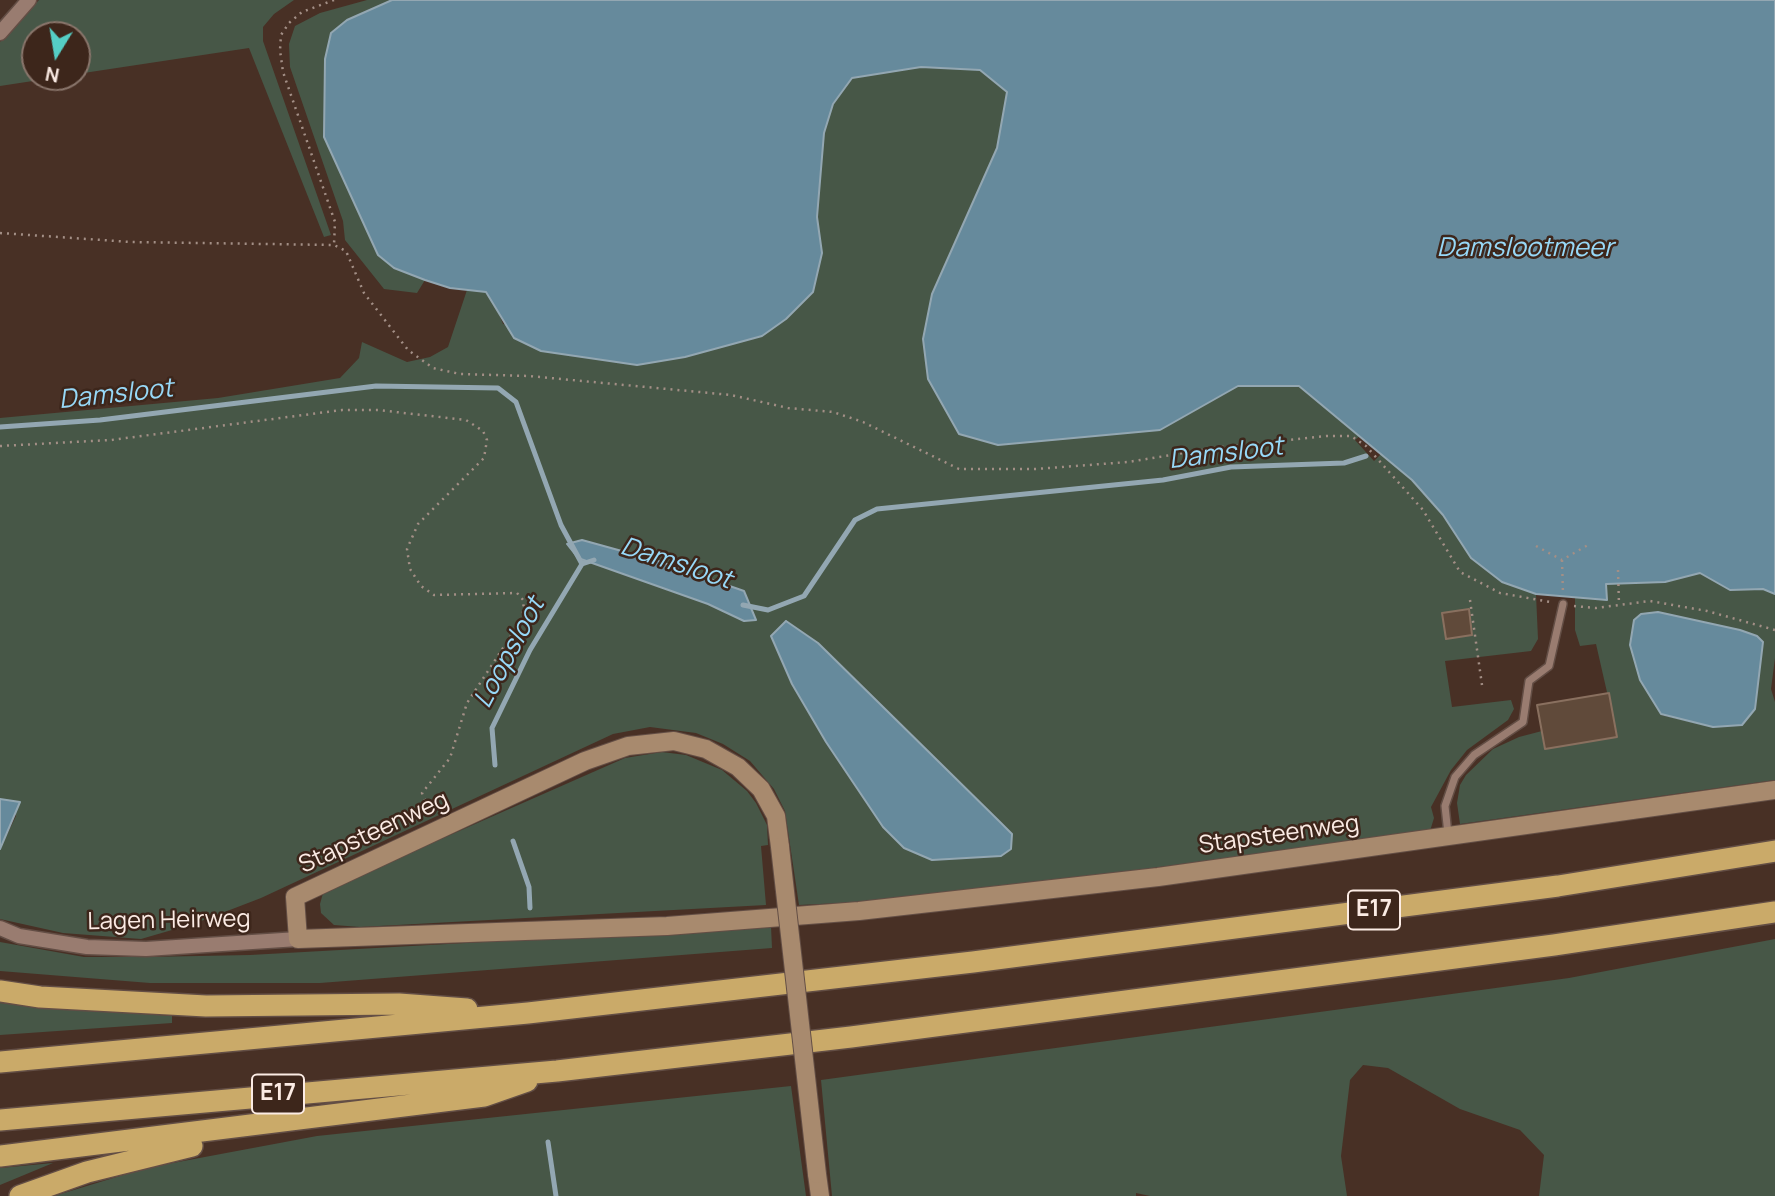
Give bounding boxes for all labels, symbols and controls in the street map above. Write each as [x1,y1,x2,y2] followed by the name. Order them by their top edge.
[21,21,91,91] north arrow
[43,61,62,89] text: N
[1437,233,1613,265] water label: Damslootmeer
[57,373,175,417] water label: Damsloot
[1167,432,1285,476] water label: Damsloot
[617,531,735,597] water label: Damsloot
[468,593,552,713] water label: Loopsloot
[295,786,453,880] street label: Stapsteenweg
[1197,809,1361,861] street label: Stapsteenweg
[1348,890,1400,930] road number: E17
[87,905,251,937] street label: Lagen Heirweg
[252,1074,304,1114] road number: E17

